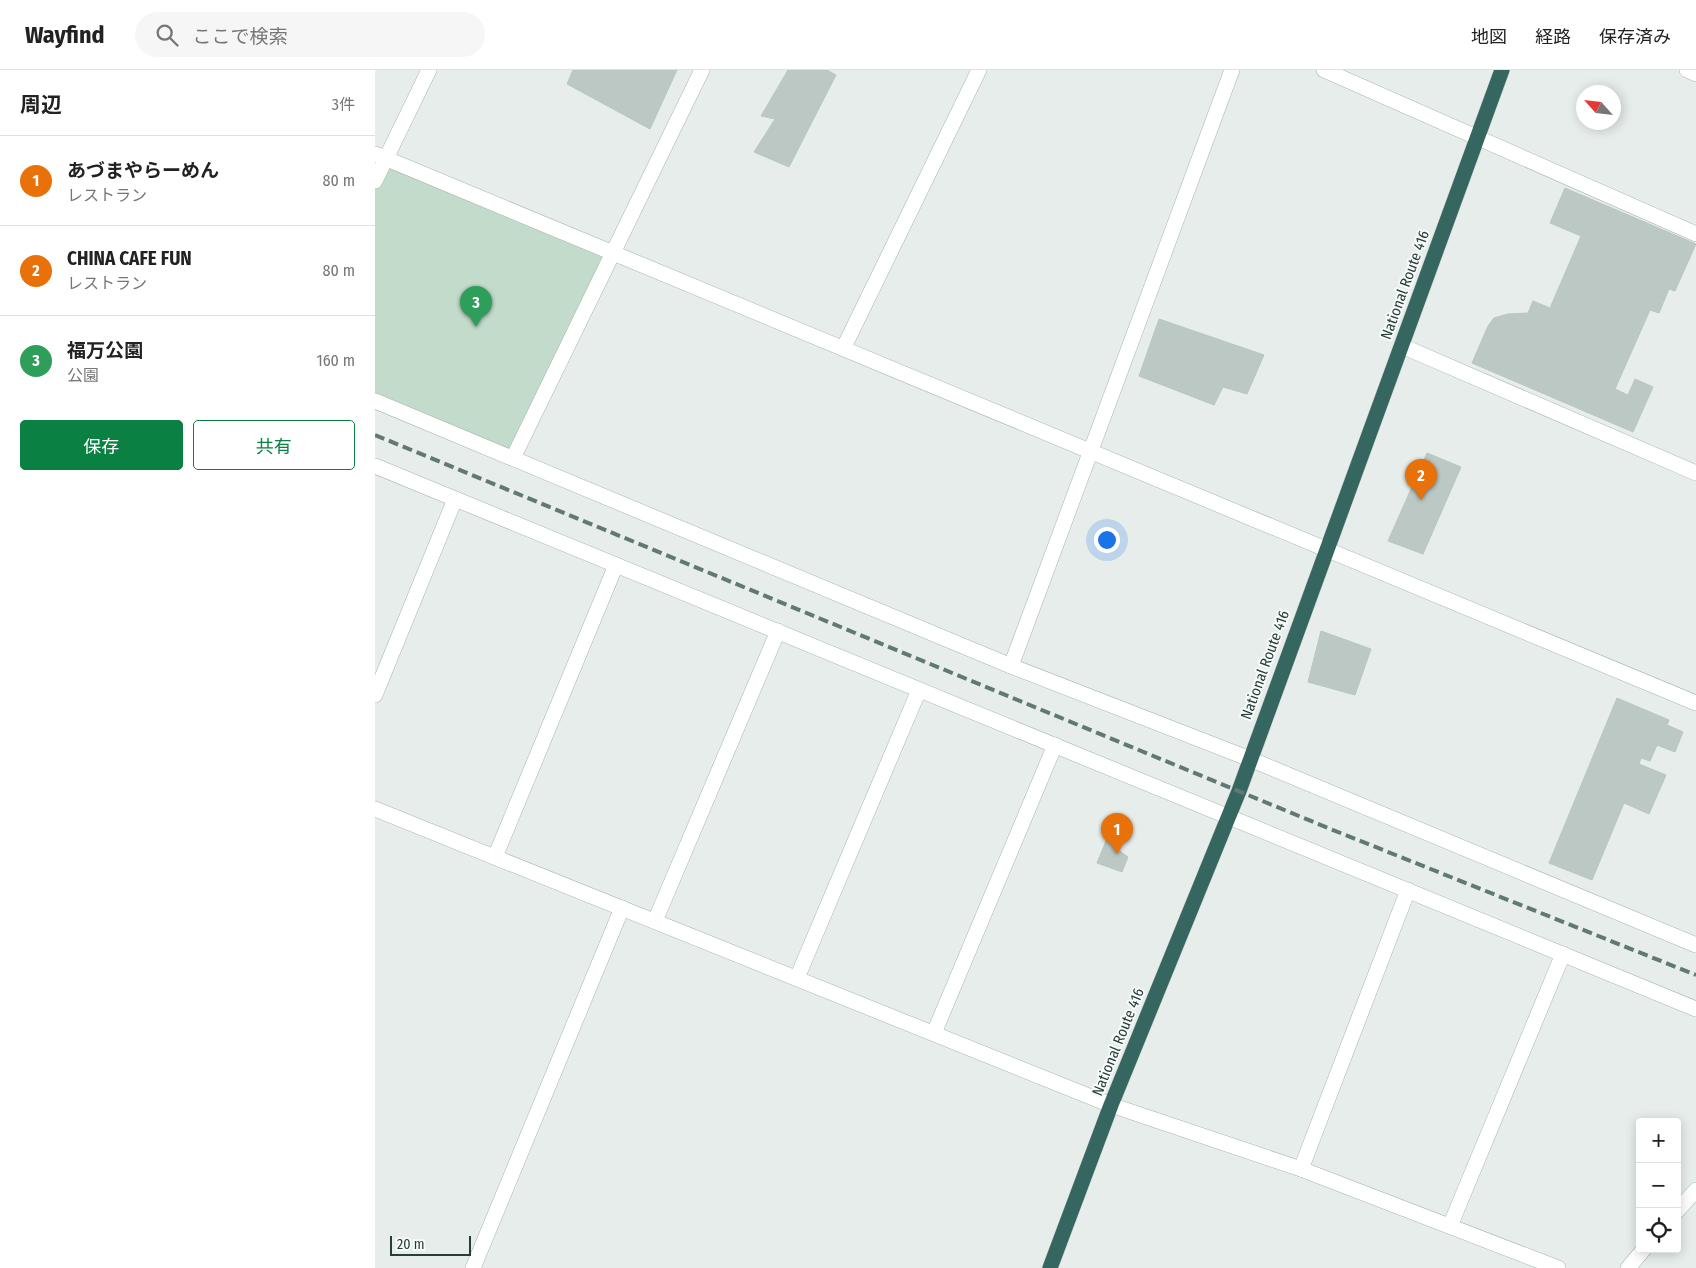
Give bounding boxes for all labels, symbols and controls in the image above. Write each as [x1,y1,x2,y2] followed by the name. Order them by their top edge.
[135,12,485,57] search box
[25,21,105,49] text: Wayfind
[153,21,181,49] icon: search
[193,25,288,48] text: ここで検索
[1471,26,1507,48] text: 地図
[1535,26,1571,48] text: 経路
[1599,26,1671,48] text: 保存済み
[1576,85,1621,130] north arrow
[20,92,62,118] text: 周辺
[332,95,355,114] text: 3件
[67,159,219,182] text: あづまやらーめん
[33,171,39,190] text: 1
[323,171,355,190] text: 80 m
[67,186,147,205] text: レストラン
[1377,228,1433,342] street label: National Route 416
[67,247,192,270] text: CHINA CAFE FUN
[32,261,40,280] text: 2
[323,261,355,280] text: 80 m
[67,274,147,293] text: レストラン
[460,286,492,327] pin: 3
[67,339,143,362] text: 福万公園
[32,351,40,370] text: 3
[316,351,355,370] text: 160 m
[67,366,99,385] text: 公園
[20,420,183,470] button: 保存
[193,420,355,470] button: 共有
[1405,459,1437,500] pin: 2
[1094,527,1120,553] your location
[1237,608,1293,722] street label: National Route 416
[1101,813,1133,854] pin: 1
[1088,985,1148,1099] street label: National Route 416
[1636,1118,1681,1253] map controls
[1636,1118,1681,1163] button: +
[1636,1163,1681,1208] button: −
[1636,1208,1681,1253] button: locate
[390,1233,471,1256] scale bar
[397,1236,425,1253] text: 20 m

